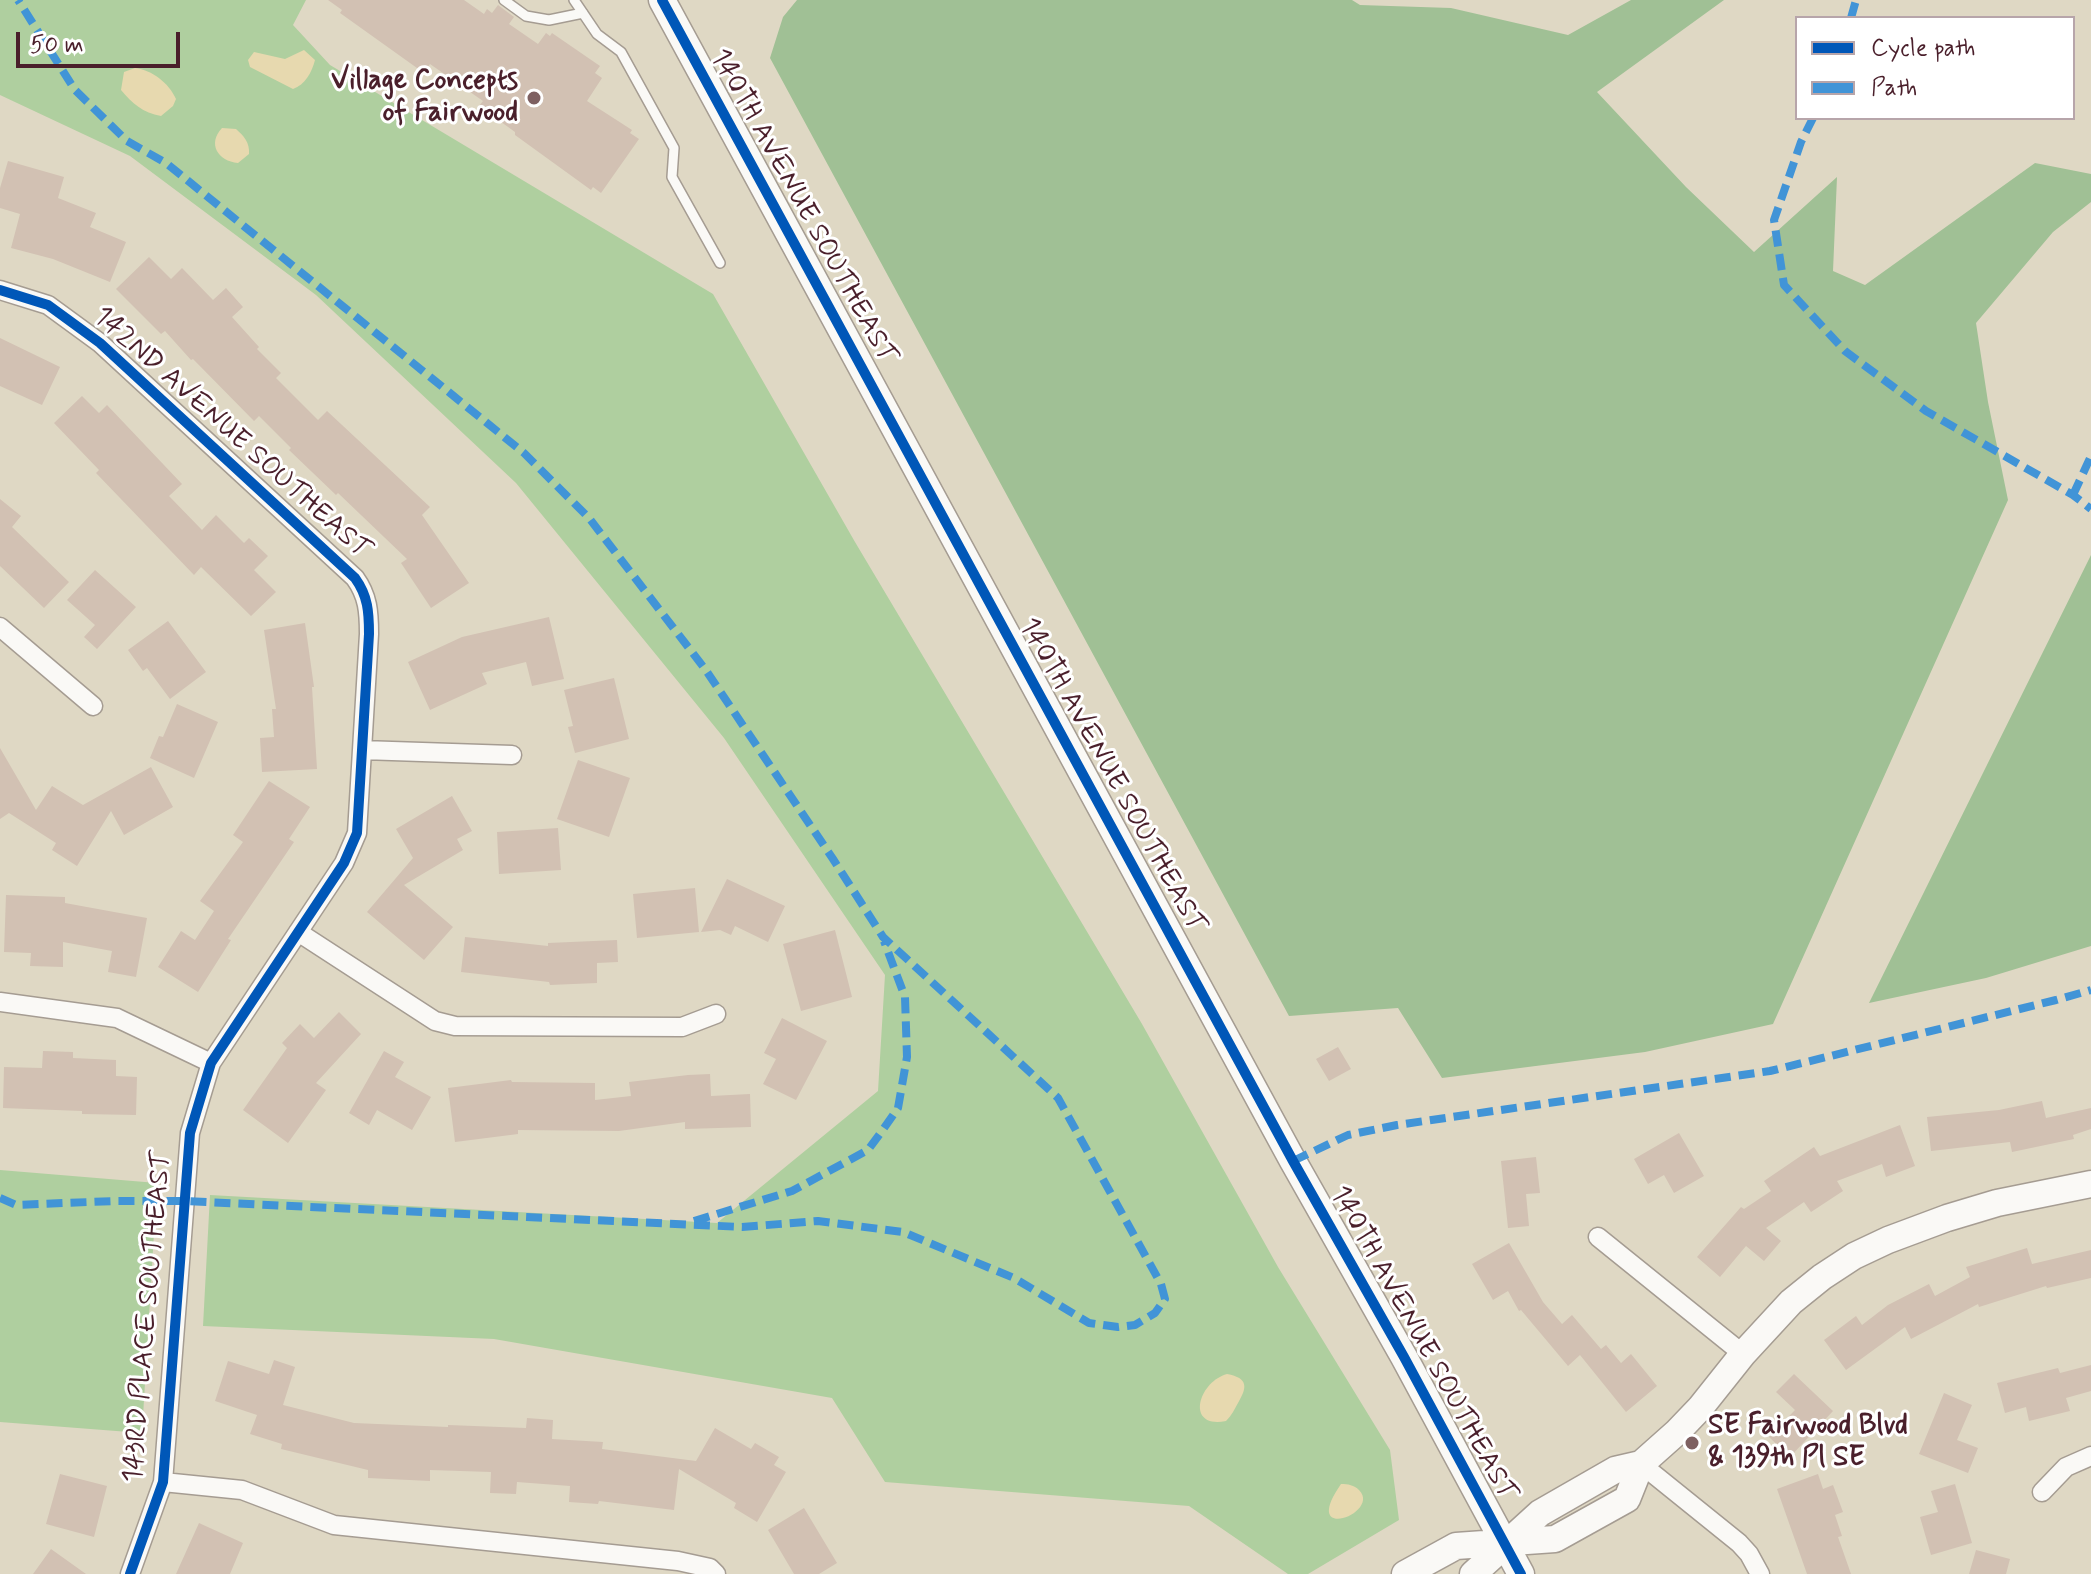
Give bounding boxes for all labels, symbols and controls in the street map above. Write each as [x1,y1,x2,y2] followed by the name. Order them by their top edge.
[20,16,184,66] scale bar
[1795,16,2075,120] legend
[30,30,84,61] text: 50 m
[1871,33,1976,64] text: Cycle path
[701,43,903,371] street label: 140TH AVENUE SOUTHEAST
[331,65,518,131] place label: Village Concepts of Fairwood
[1871,73,1917,104] text: Path
[525,89,543,107] marker: Village Concepts of Fairwood
[85,300,377,568] street label: 142ND AVENUE SOUTHEAST
[1010,612,1212,940] street label: 140TH AVENUE SOUTHEAST
[118,1150,180,1484] street label: 143RD PLACE SOUTHEAST
[1321,1180,1523,1508] street label: 140TH AVENUE SOUTHEAST
[1708,1410,1908,1476] place label: SE Fairwood Blvd & 139th Pl SE
[1683,1434,1701,1452] marker: SE Fairwood Blvd & 139th Pl SE

